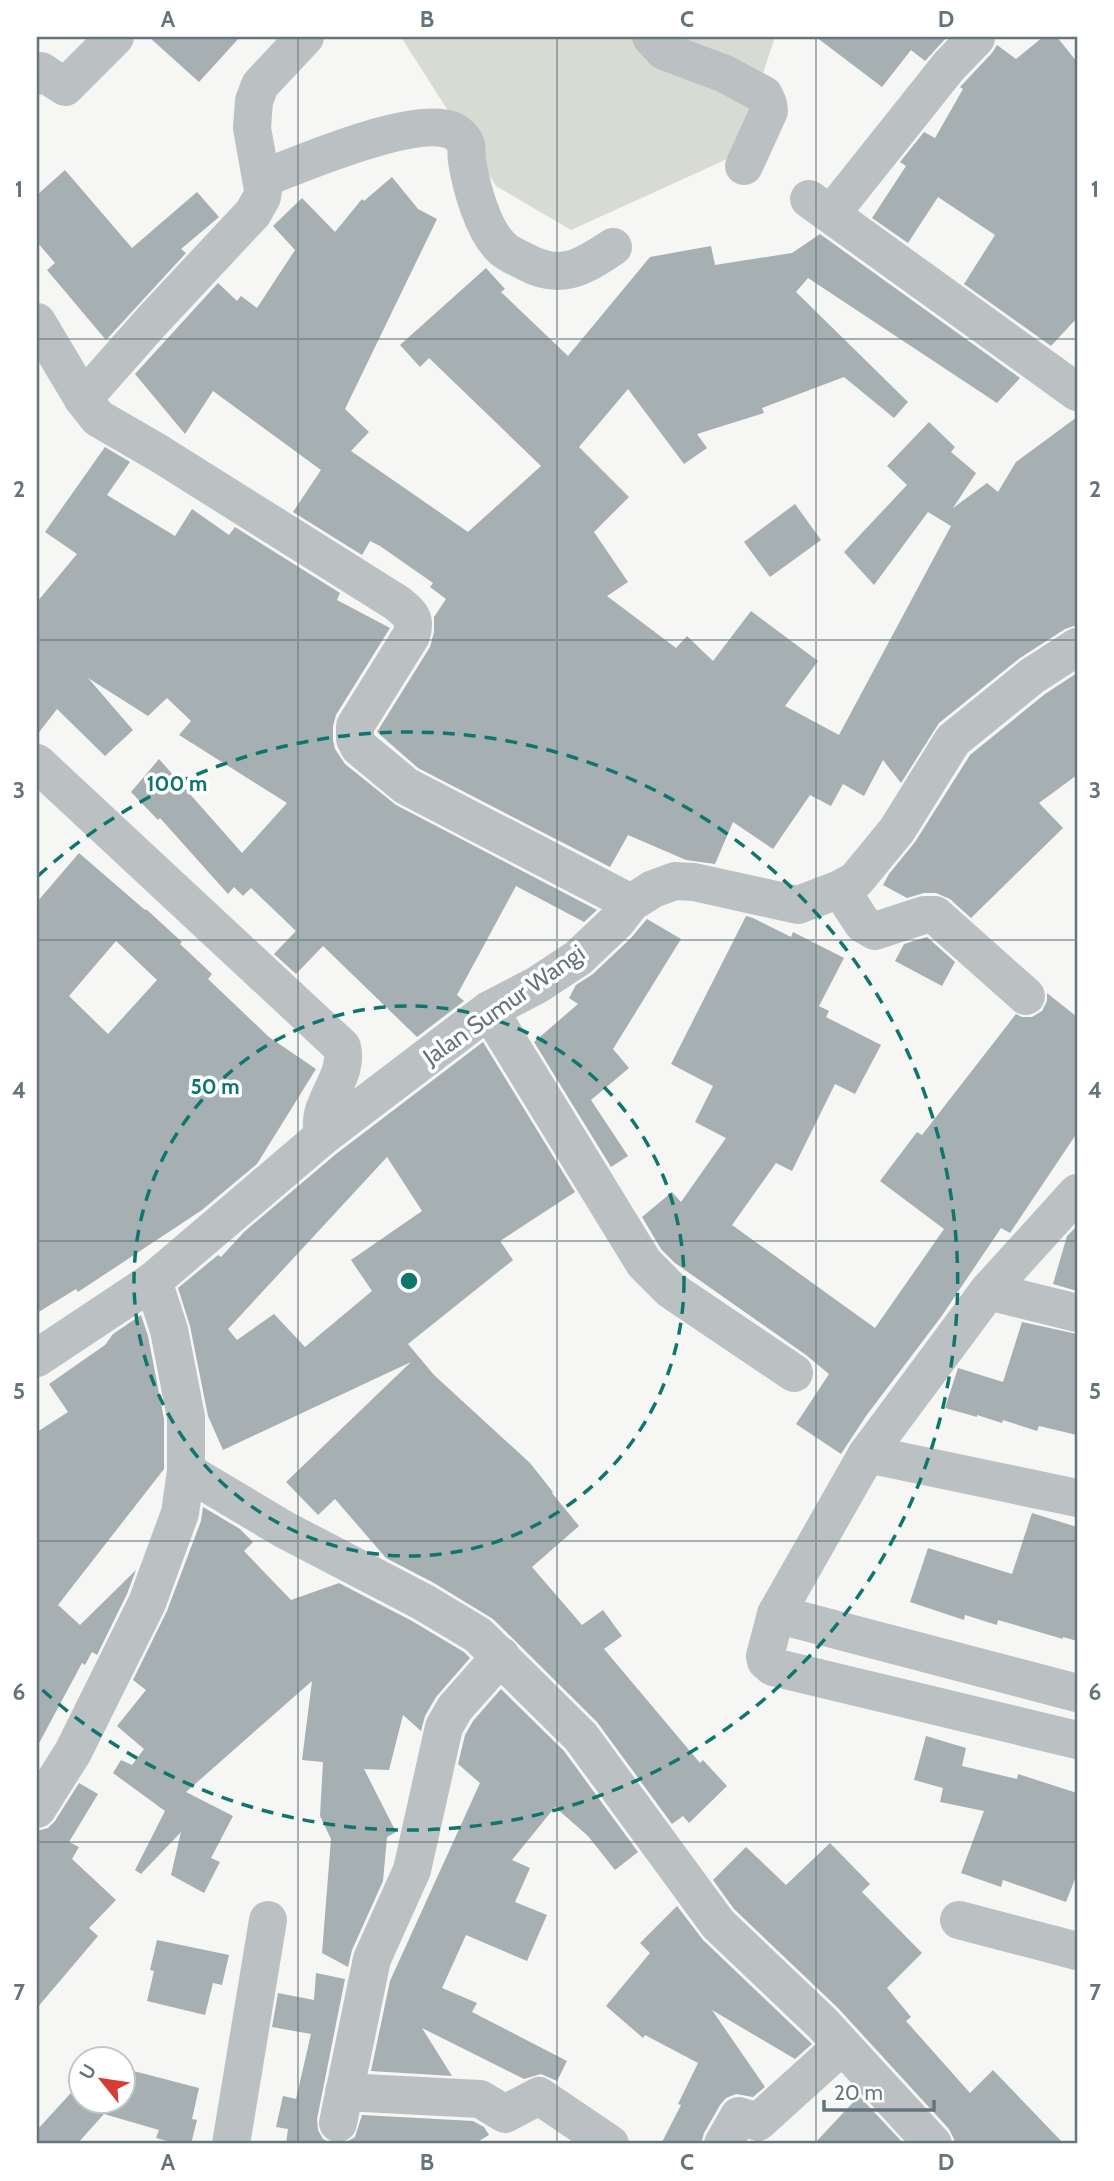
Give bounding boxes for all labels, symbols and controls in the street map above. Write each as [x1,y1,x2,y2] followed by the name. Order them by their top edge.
[161,5,176,33] text: A
[420,5,434,33] text: B
[680,5,694,33] text: C
[938,5,954,33] text: D
[15,175,23,203] text: 1
[1091,175,1099,203] text: 1
[13,475,25,503] text: 2
[1089,475,1101,503] text: 2
[147,771,207,796] text: 100 m
[13,776,25,804] text: 3
[1089,776,1101,804] text: 3
[416,938,590,1072] street label: Jalan Sumur Wangi
[190,1074,240,1099] text: 50 m
[12,1076,26,1104] text: 4
[1088,1076,1102,1104] text: 4
[397,1269,421,1293] centre of rings
[13,1377,25,1405] text: 5
[1089,1377,1101,1405] text: 5
[13,1678,25,1706] text: 6
[1089,1678,1101,1706] text: 6
[13,1978,25,2006] text: 7
[1089,1978,1101,2006] text: 7
[66,2044,136,2114] north arrow
[74,2060,101,2083] text: U
[824,2069,934,2113] scale bar
[834,2080,883,2105] text: 20 m
[161,2148,176,2176] text: A
[420,2148,434,2176] text: B
[680,2148,694,2176] text: C
[938,2148,954,2176] text: D

